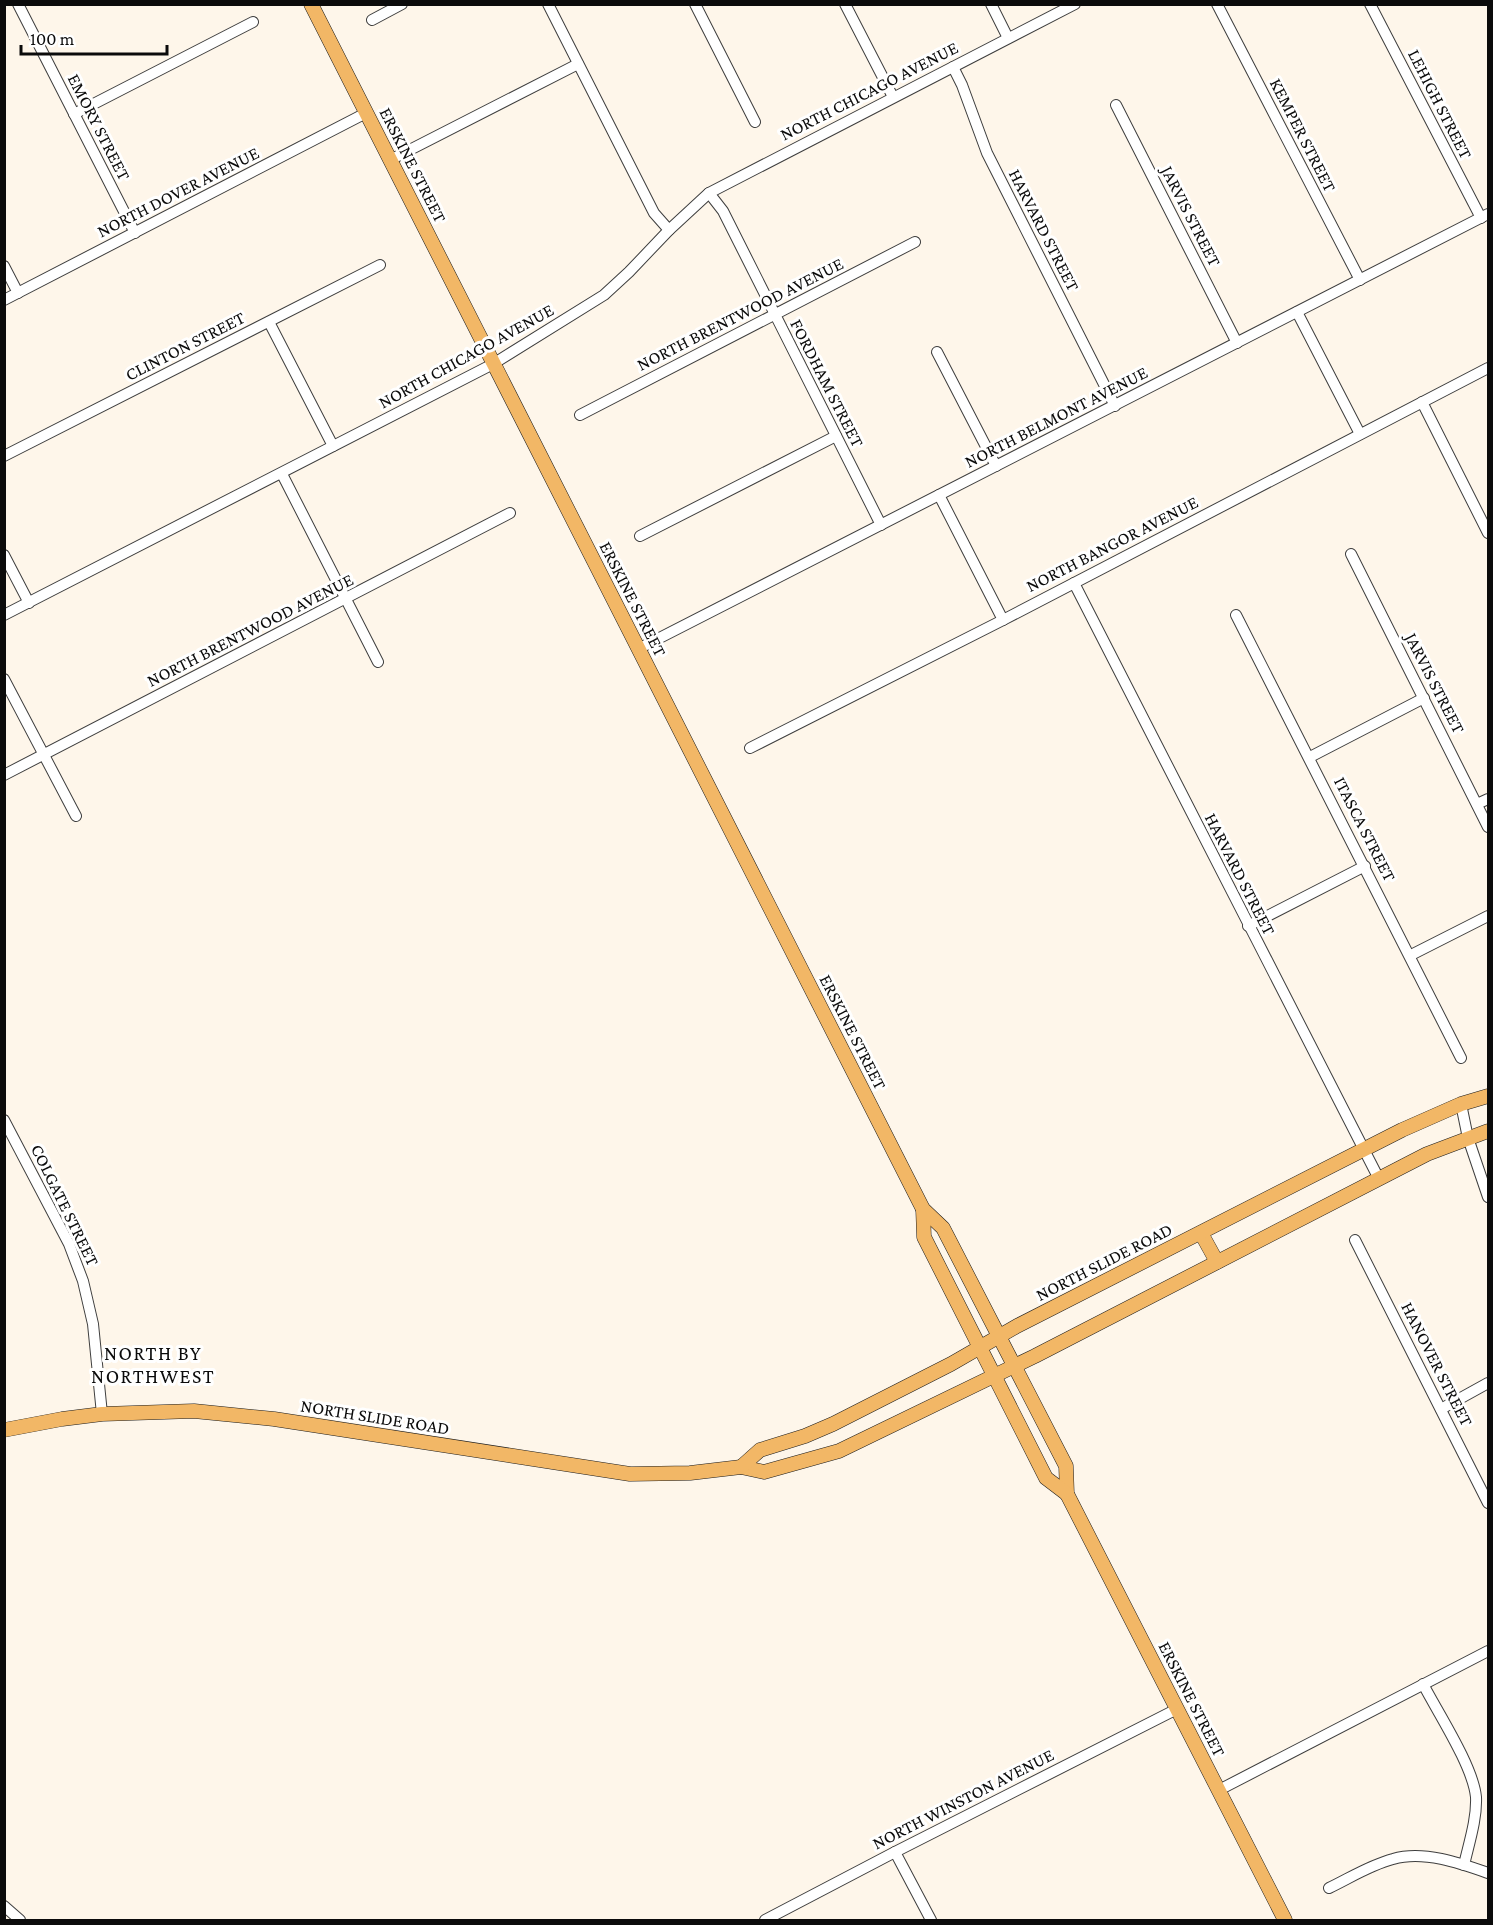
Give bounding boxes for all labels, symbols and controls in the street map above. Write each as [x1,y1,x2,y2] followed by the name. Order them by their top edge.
[21,18,166,56] scale bar
[30,29,75,49] text: 100 m
[777,37,961,145] street label: NORTH CHICAGO AVENUE
[1404,46,1476,162] street label: LEHIGH STREET
[64,70,134,184] street label: EMORY STREET
[1266,75,1340,195] street label: KEMPER STREET
[375,104,451,226] street label: ERSKINE STREET
[94,142,262,242] street label: NORTH DOVER AVENUE
[1156,161,1225,270] street label: JARVIS STREET
[1005,166,1083,295] street label: HARVARD STREET
[634,253,847,375] street label: NORTH BRENTWOOD AVENUE
[375,299,557,412] street label: NORTH CHICAGO AVENUE
[122,307,248,385] street label: CLINTON STREET
[786,316,868,450] street label: FORDHAM STREET
[961,362,1151,472] street label: NORTH BELMONT AVENUE
[1023,492,1202,596] street label: NORTH BANGOR AVENUE
[595,538,671,660] street label: ERSKINE STREET
[144,569,357,691] street label: NORTH BRENTWOOD AVENUE
[1400,628,1469,737] street label: JARVIS STREET
[1330,773,1400,885] street label: ITASCA STREET
[1201,810,1279,939] street label: HARVARD STREET
[815,971,891,1093] street label: ERSKINE STREET
[27,1141,103,1269] street label: COLGATE STREET
[1032,1219,1176,1305] street label: NORTH SLIDE ROAD
[1397,1299,1477,1430] street label: HANOVER STREET
[91,1342,215,1387] district label: NORTH BY NORTHWEST
[299,1395,451,1439] street label: NORTH SLIDE ROAD
[1154,1638,1230,1760] street label: ERSKINE STREET
[869,1744,1057,1853] street label: NORTH WINSTON AVENUE

